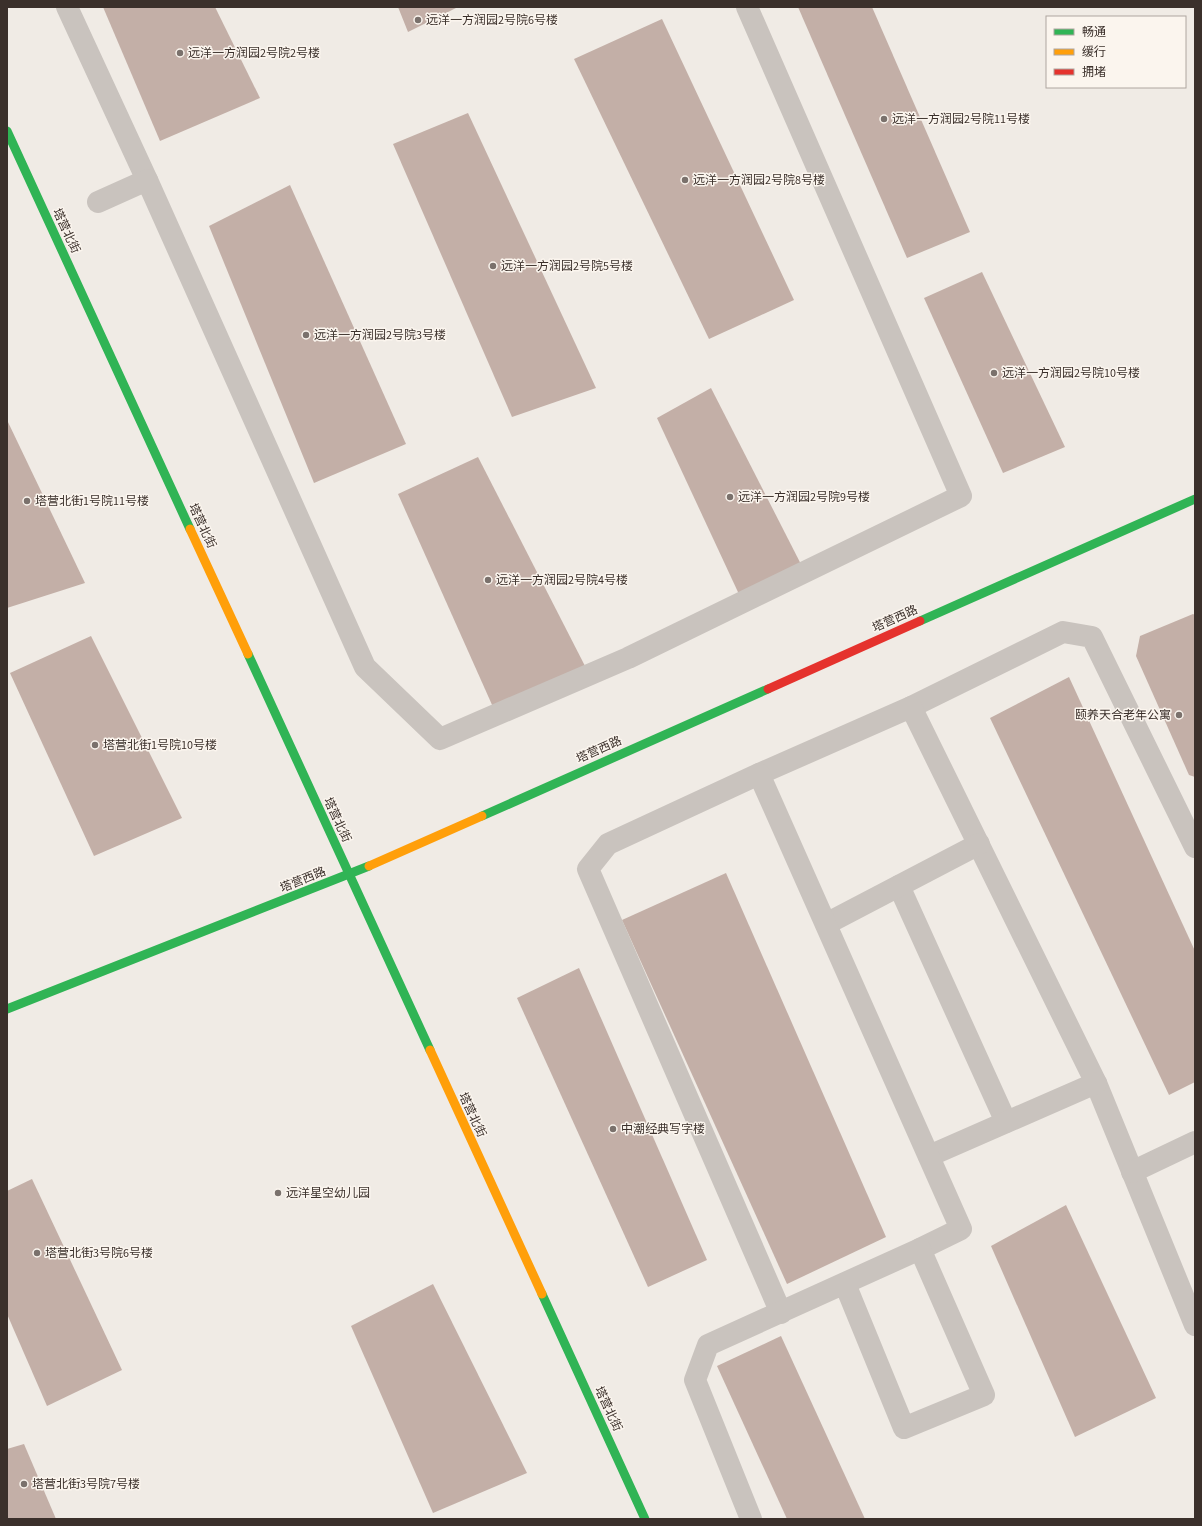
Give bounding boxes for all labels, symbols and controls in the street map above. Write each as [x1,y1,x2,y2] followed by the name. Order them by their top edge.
[426,12,558,29] place label: 远洋一方润园2号院6号楼
[413,15,423,25] marker: 远洋一方润园2号院6号楼
[1046,16,1186,88] legend
[1082,24,1106,41] text: 畅通
[1082,44,1106,61] text: 缓行
[188,45,320,62] place label: 远洋一方润园2号院2号楼
[175,48,185,58] marker: 远洋一方润园2号院2号楼
[1082,64,1106,81] text: 拥堵
[892,111,1030,128] place label: 远洋一方润园2号院11号楼
[879,114,889,124] marker: 远洋一方润园2号院11号楼
[693,172,825,189] place label: 远洋一方润园2号院8号楼
[680,175,690,185] marker: 远洋一方润园2号院8号楼
[48,206,84,256] street label: 塔营北街
[501,258,633,275] place label: 远洋一方润园2号院5号楼
[488,261,498,271] marker: 远洋一方润园2号院5号楼
[314,327,446,344] place label: 远洋一方润园2号院3号楼
[301,330,311,340] marker: 远洋一方润园2号院3号楼
[1002,365,1140,382] place label: 远洋一方润园2号院10号楼
[989,368,999,378] marker: 远洋一方润园2号院10号楼
[738,489,870,506] place label: 远洋一方润园2号院9号楼
[725,492,735,502] marker: 远洋一方润园2号院9号楼
[35,493,149,510] place label: 塔营北街1号院11号楼
[22,496,32,506] marker: 塔营北街1号院11号楼
[184,501,220,551] street label: 塔营北街
[496,572,628,589] place label: 远洋一方润园2号院4号楼
[483,575,493,585] marker: 远洋一方润园2号院4号楼
[870,601,920,637] street label: 塔营西路
[1075,707,1171,724] place label: 颐养天合老年公寓
[1174,710,1184,720] marker: 颐养天合老年公寓
[574,732,624,768] street label: 塔营西路
[103,737,217,754] place label: 塔营北街1号院10号楼
[90,740,100,750] marker: 塔营北街1号院10号楼
[319,795,355,845] street label: 塔营北街
[278,863,328,897] street label: 塔营西路
[454,1090,490,1140] street label: 塔营北街
[621,1121,705,1138] place label: 中潮经典写字楼
[608,1124,618,1134] marker: 中潮经典写字楼
[286,1185,370,1202] place label: 远洋星空幼儿园
[273,1188,283,1198] marker: 远洋星空幼儿园
[45,1245,153,1262] place label: 塔营北街3号院6号楼
[32,1248,42,1258] marker: 塔营北街3号院6号楼
[590,1384,626,1434] street label: 塔营北街
[32,1476,140,1493] place label: 塔营北街3号院7号楼
[19,1479,29,1489] marker: 塔营北街3号院7号楼

